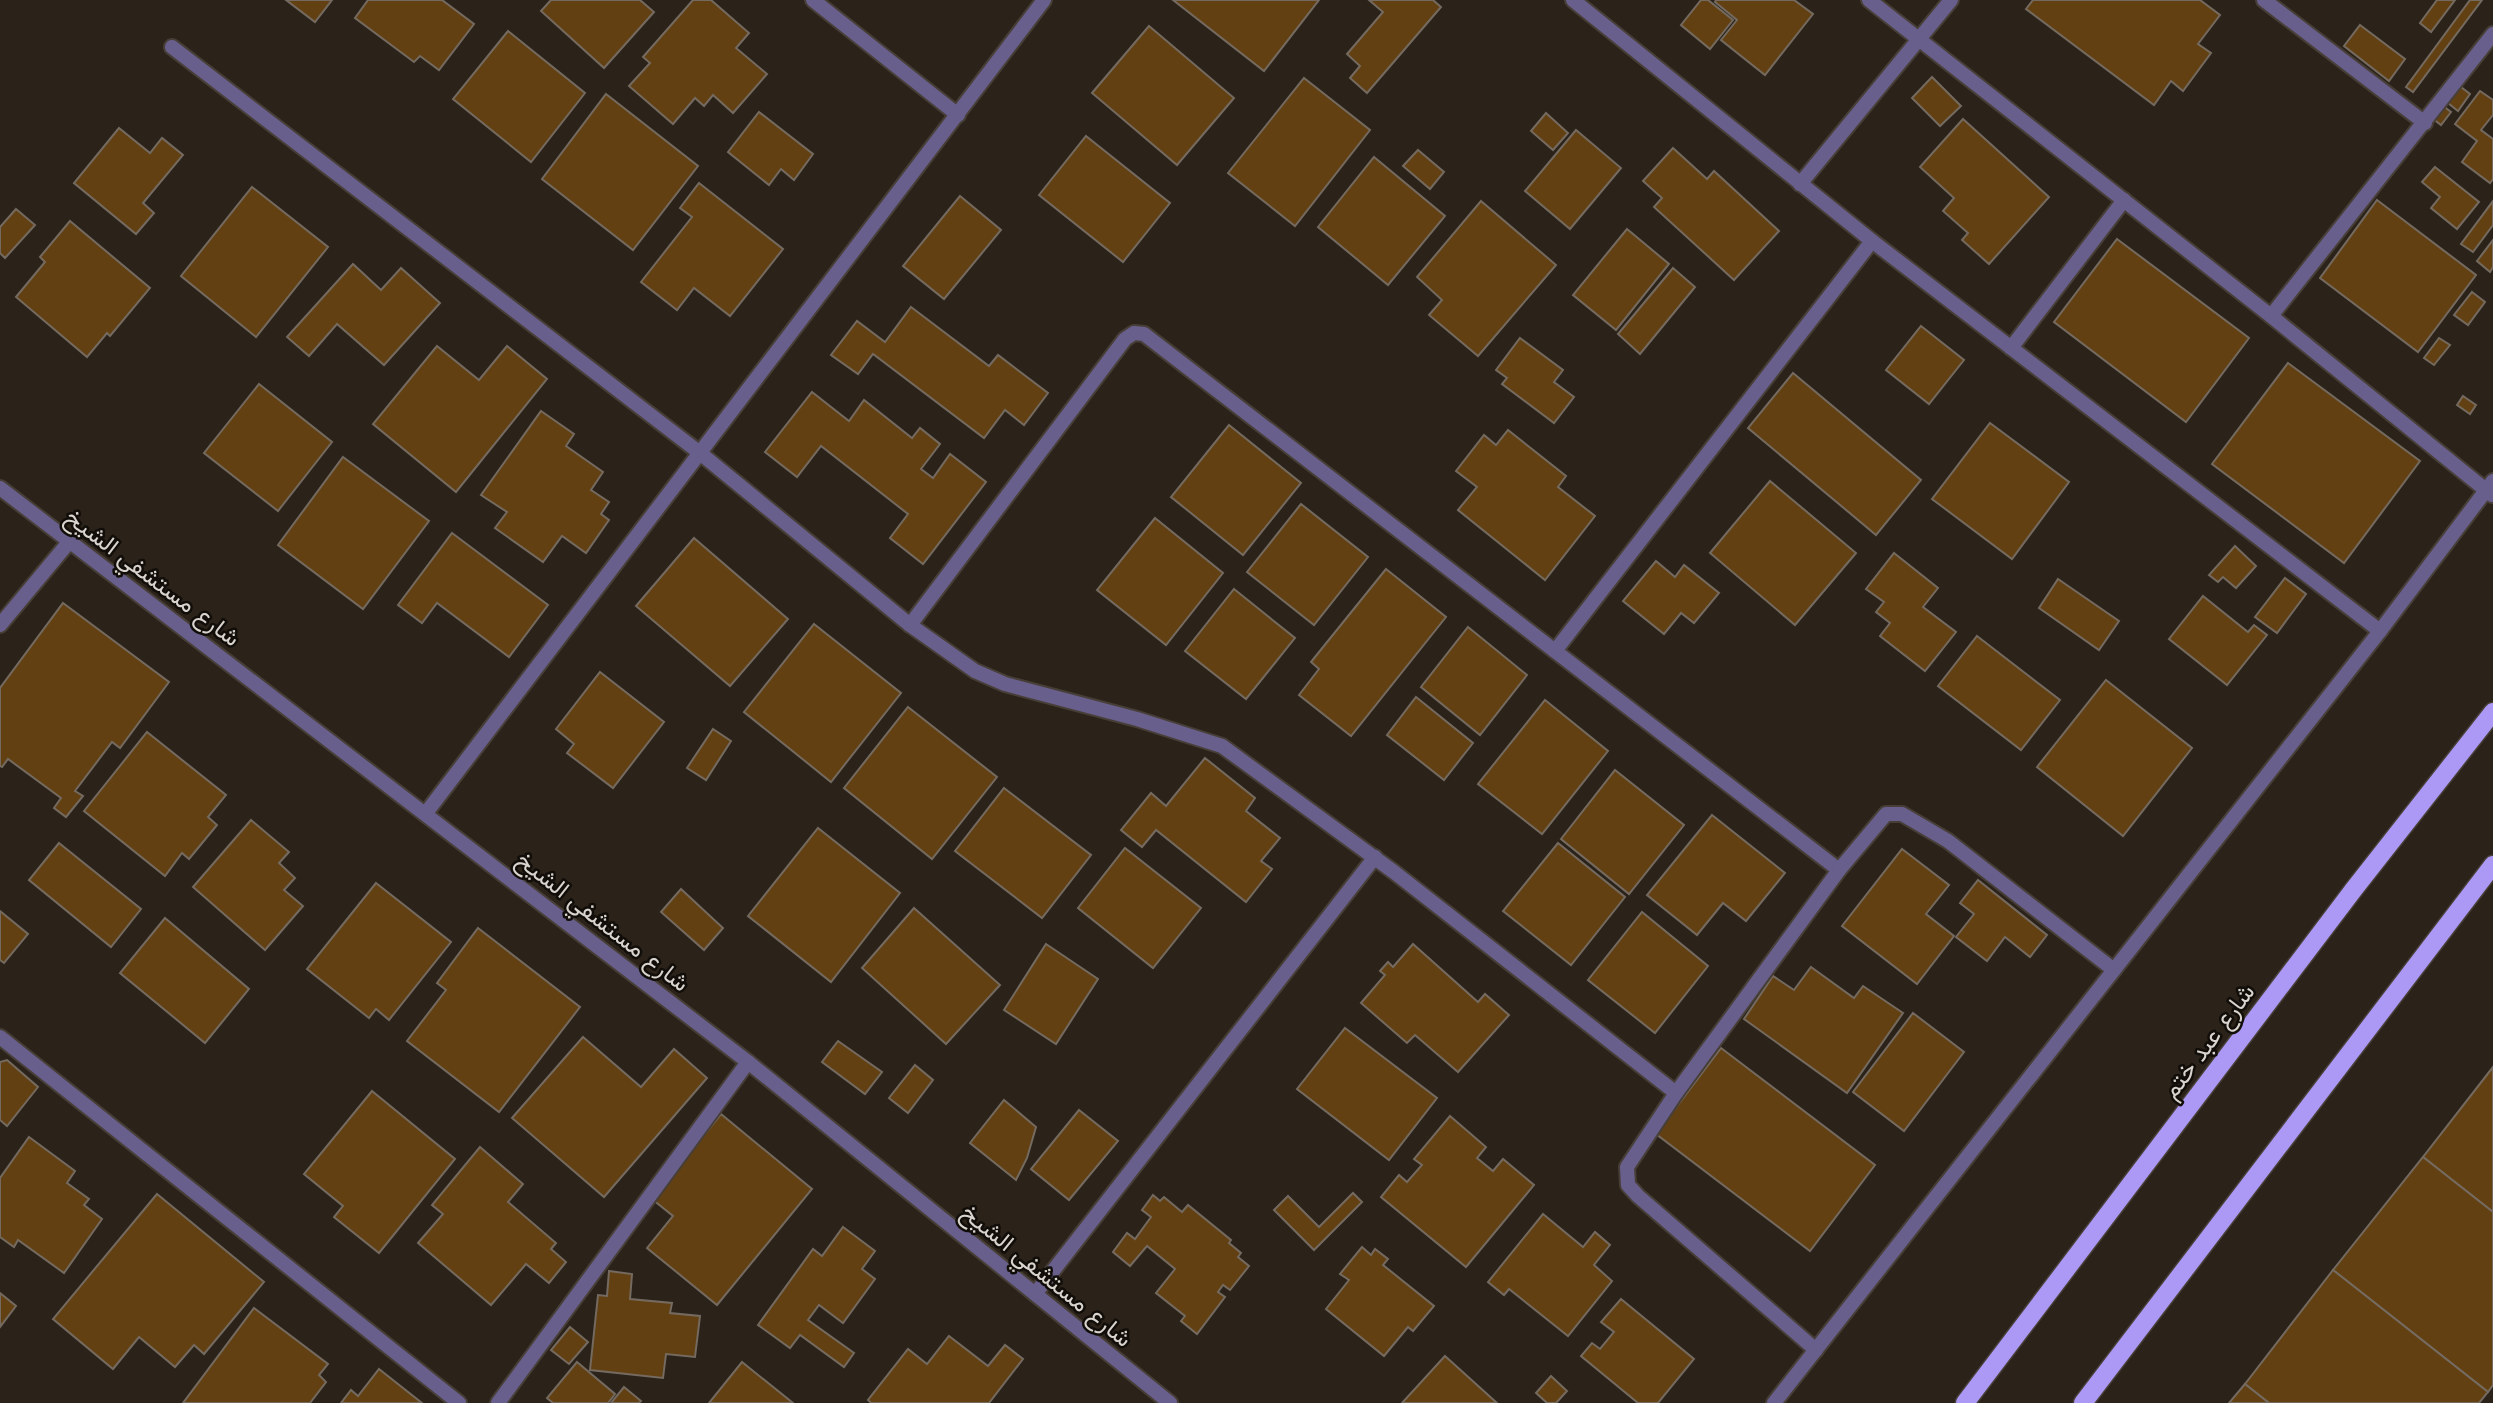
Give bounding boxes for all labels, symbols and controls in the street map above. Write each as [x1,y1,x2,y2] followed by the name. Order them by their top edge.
[57,499,248,656] street label: شارع مستشفي الشيخ
[508,842,697,1001] street label: شارع مستشفي الشيخ
[2153,976,2263,1106] street label: شارع عبد ختم
[953,1195,1140,1357] street label: شارع مستشفي الشيخ

